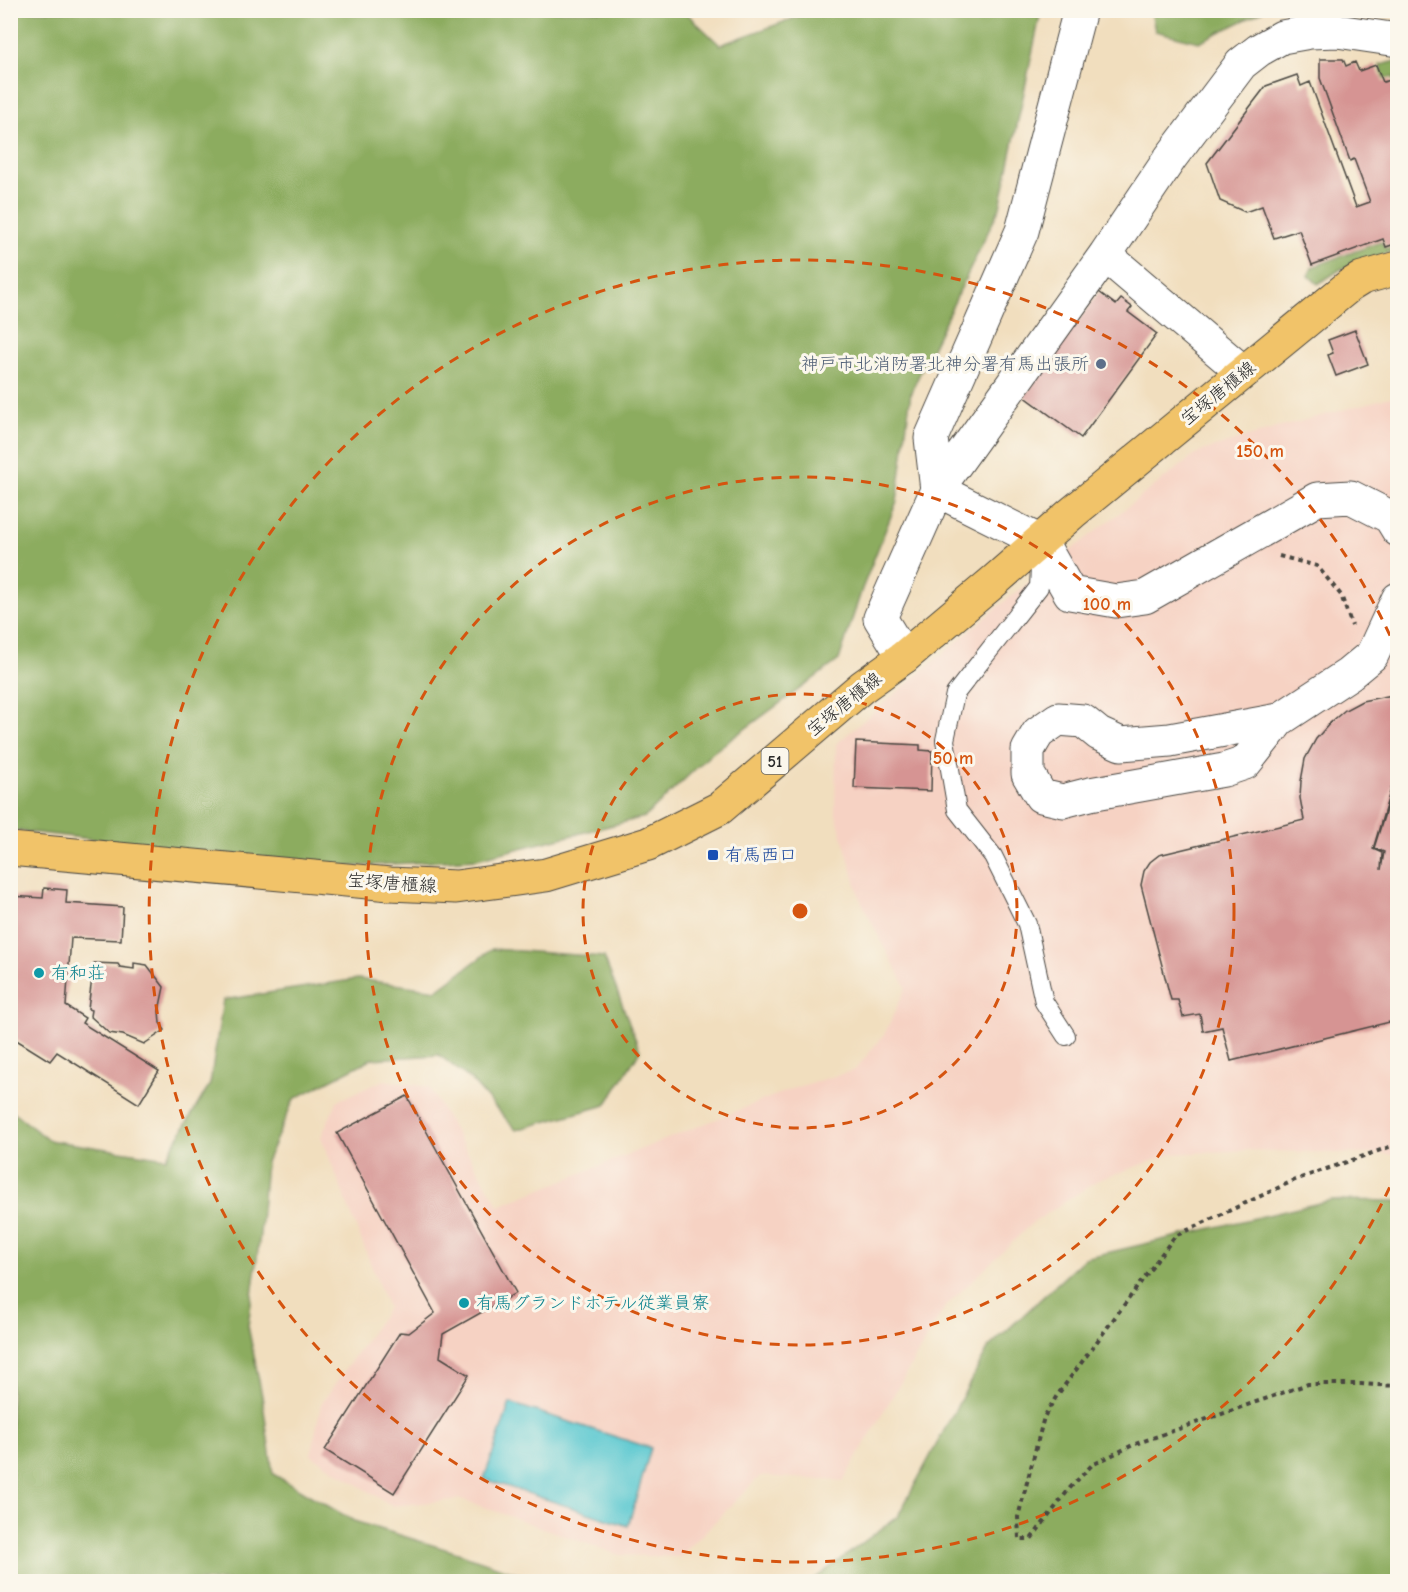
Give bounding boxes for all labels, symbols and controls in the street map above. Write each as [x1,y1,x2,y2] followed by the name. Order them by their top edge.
[801,354,1089,375] place label: 神戸市北消防署北神分署有馬出張所
[1094,357,1108,371] marker: 神戸市北消防署北神分署有馬出張所
[1177,357,1260,430] street label: 宝塚唐櫃線
[1236,441,1284,462] text: 150 m
[1083,594,1131,615] text: 100 m
[803,668,886,741] street label: 宝塚唐櫃線
[762,748,788,774] road number: 51
[933,748,973,769] text: 50 m
[725,845,797,866] place label: 有馬西口
[706,848,720,862] marker: 有馬西口
[346,870,438,897] street label: 宝塚唐櫃線
[790,901,810,921] centre of rings
[51,963,105,984] place label: 有和荘
[32,966,46,980] marker: 有和荘
[476,1293,709,1314] place label: 有馬グランドホテル従業員寮
[457,1296,471,1310] marker: 有馬グランドホテル従業員寮

